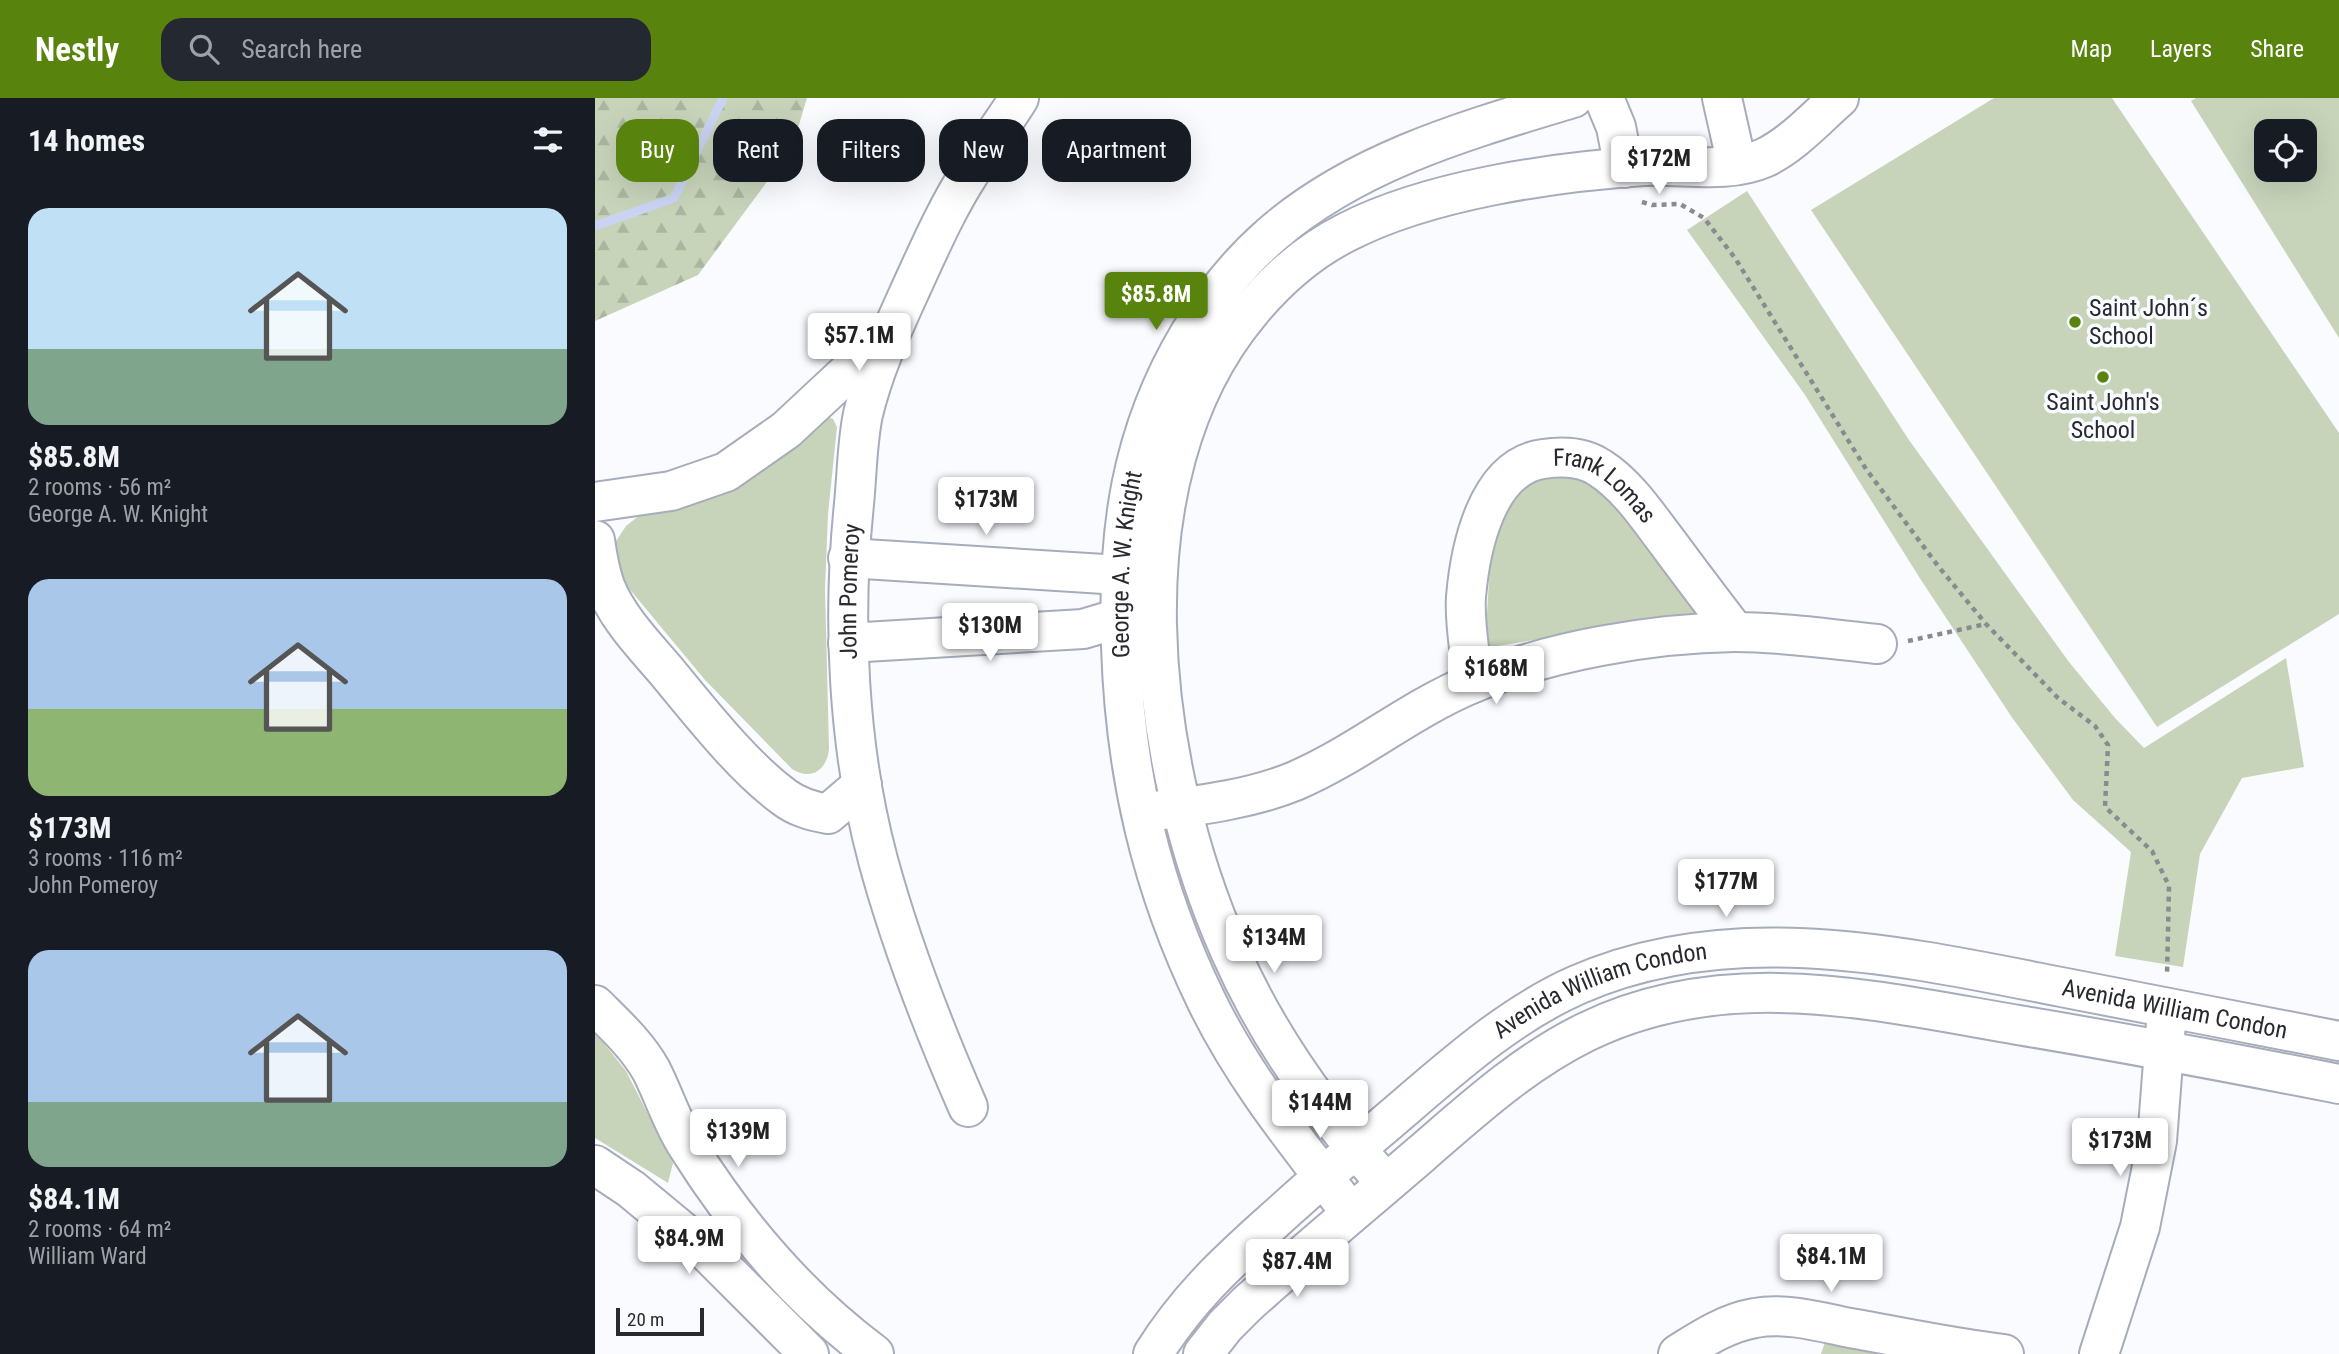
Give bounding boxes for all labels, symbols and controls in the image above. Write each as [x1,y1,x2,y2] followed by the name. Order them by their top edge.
[161,18,651,81] search box
[35,30,119,69] text: Nestly
[185,30,223,68] icon: search
[241,34,362,64] text: Search here
[2071,35,2112,63] text: Map
[2150,35,2212,63] text: Layers
[2250,35,2304,63] text: Share
[616,119,699,182] chip: Buy
[713,119,803,182] chip: Rent
[817,119,925,182] chip: Filters
[939,119,1028,182] chip: New
[1042,119,1191,182] chip: Apartment
[2254,119,2317,182] map controls
[2254,119,2317,182] button: locate
[529,121,567,159] icon: filters
[28,123,145,158] text: 14 homes
[1610,136,1708,196] pin: $172M
[1627,145,1691,172] text: $172M
[235,253,361,379] icon: home
[1099,272,1213,332] pin: $85.8M
[1121,281,1191,308] text: $85.8M
[2089,294,2208,350] place label: Saint John´s School
[802,314,916,373] pin: $57.1M
[2067,314,2083,330] marker: Saint John´s School
[824,322,894,349] text: $57.1M
[2095,369,2111,385] marker: Saint John's School
[2046,388,2160,444] place label: Saint John's School
[28,439,120,474] text: $85.8M
[1553,443,1662,528] street label: Frank Lomas
[1106,468,1148,659] street label: George A. W. Knight
[28,474,171,501] text: 2 rooms · 56 m²
[937,478,1035,537] pin: $173M
[954,486,1018,513] text: $173M
[28,501,208,528] text: George A. W. Knight
[834,523,866,660] street label: John Pomeroy
[941,603,1039,663] pin: $130M
[958,612,1022,639] text: $130M
[235,624,361,750] icon: home
[1447,646,1545,706] pin: $168M
[1464,655,1528,682] text: $168M
[28,810,111,845] text: $173M
[28,845,183,872] text: 3 rooms · 116 m²
[1677,860,1775,919] pin: $177M
[1694,868,1758,895] text: $177M
[28,872,158,899] text: John Pomeroy
[1225,916,1323,975] pin: $134M
[1242,924,1306,951] text: $134M
[1488,937,1708,1044] street label: Avenida William Condon
[2060,974,2290,1045] street label: Avenida William Condon
[235,995,361,1121] icon: home
[1271,1080,1369,1140] pin: $144M
[1288,1089,1352,1116] text: $144M
[689,1110,787,1169] pin: $139M
[706,1118,770,1145] text: $139M
[2071,1118,2169,1178] pin: $173M
[2088,1127,2152,1154] text: $173M
[28,1181,120,1216] text: $84.1M
[28,1216,171,1243] text: 2 rooms · 64 m²
[632,1216,746,1276] pin: $84.9M
[654,1225,724,1252] text: $84.9M
[1774,1234,1888,1294] pin: $84.1M
[1240,1240,1354,1299] pin: $87.4M
[28,1243,147,1270] text: William Ward
[1796,1243,1866,1270] text: $84.1M
[1262,1248,1332,1275] text: $87.4M
[616,1305,703,1337] scale bar
[627,1308,664,1331] text: 20 m

